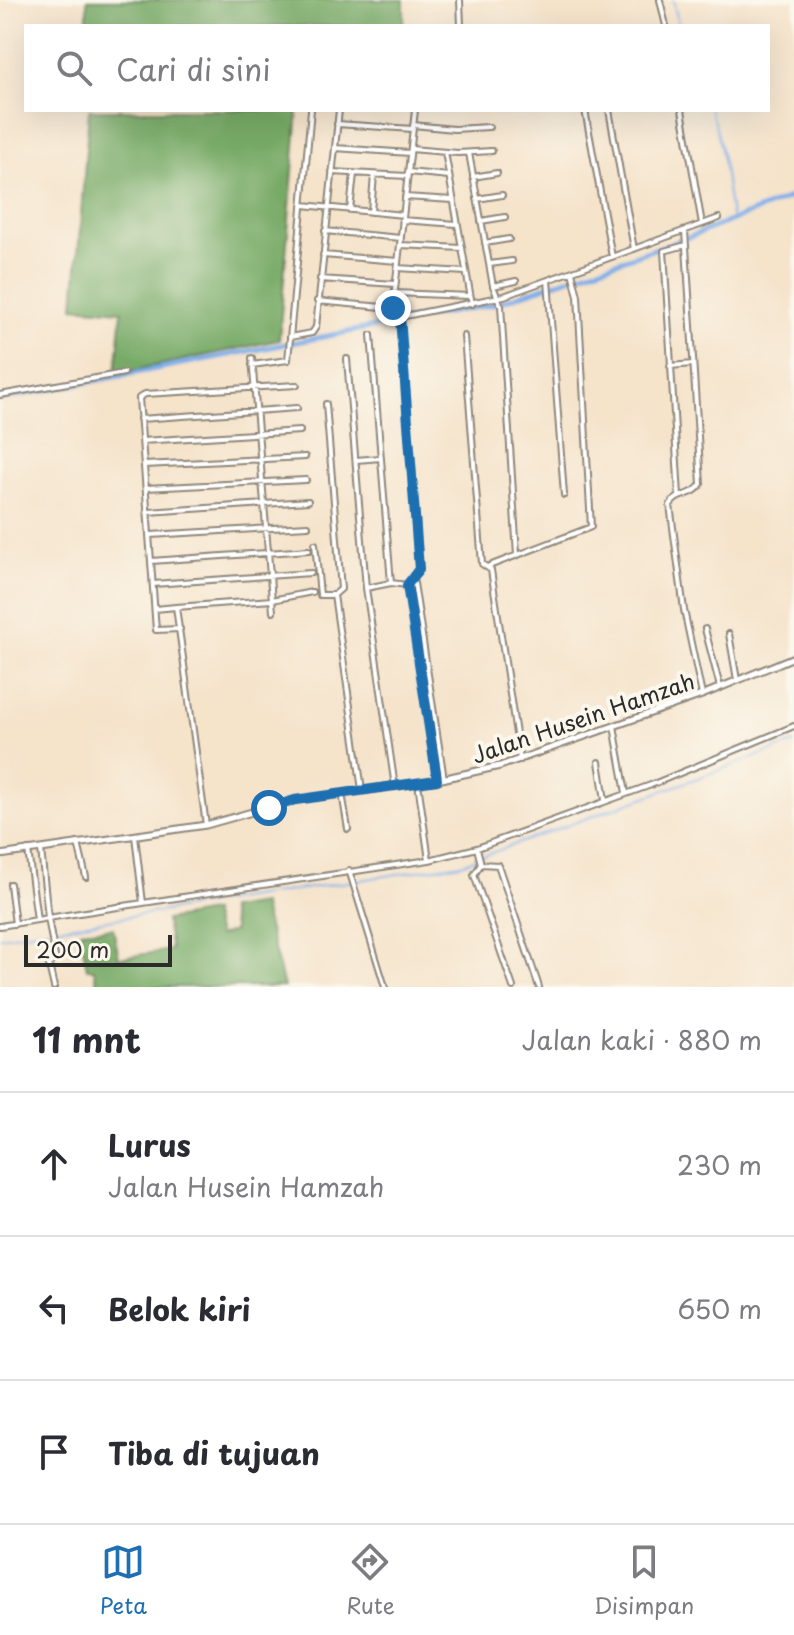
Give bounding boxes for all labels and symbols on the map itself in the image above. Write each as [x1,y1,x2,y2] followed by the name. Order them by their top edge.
[375,290,411,326] route end
[467,663,699,771] street label: Jalan Husein Hamzah
[251,790,287,826] route start
[24,931,172,967] scale bar

